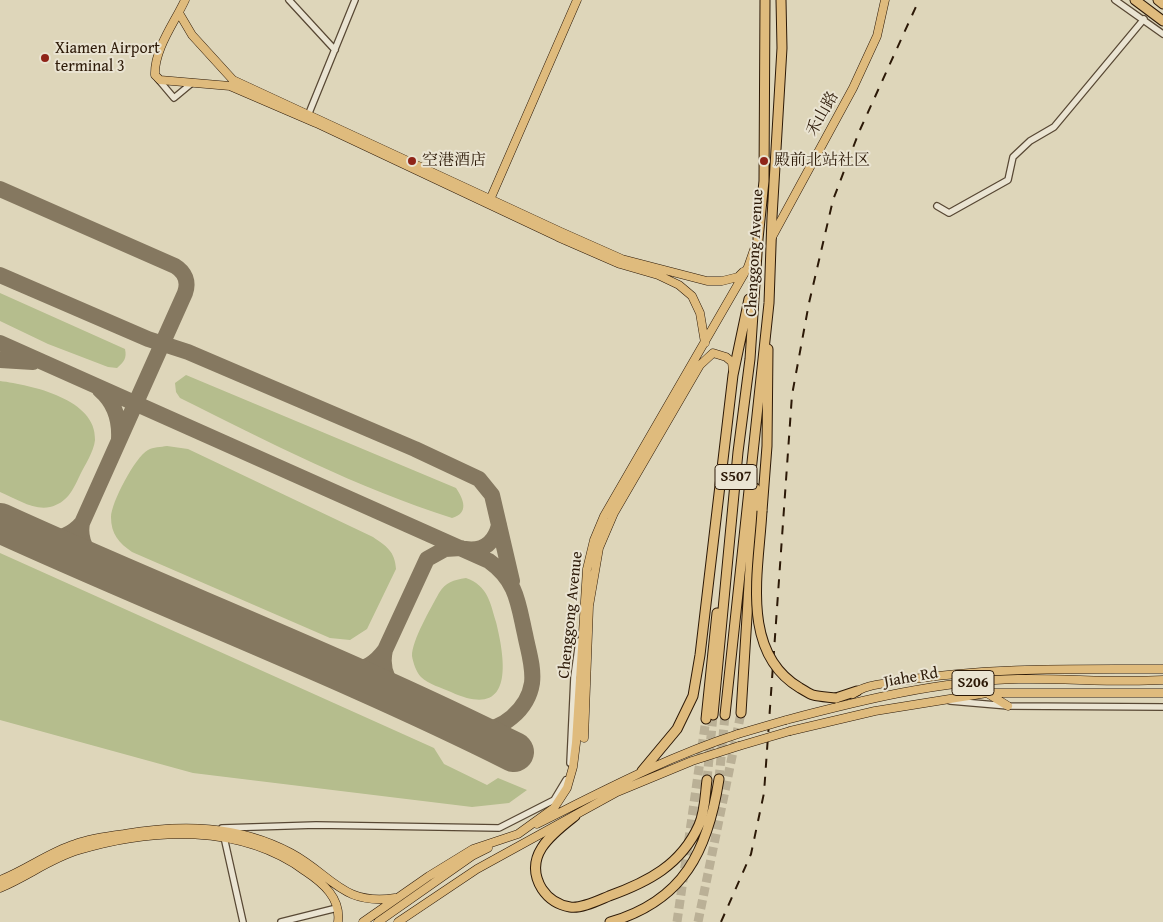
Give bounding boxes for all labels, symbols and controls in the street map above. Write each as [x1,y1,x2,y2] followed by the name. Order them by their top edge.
[55,39,160,77] place label: Xiamen Airport terminal 3
[39,52,51,64] marker: Xiamen Airport terminal 3
[803,88,843,140] street label: 禾山路
[422,151,486,171] place label: 空港酒店
[774,151,870,171] place label: 殿前北站社区
[406,155,418,167] marker: 空港酒店
[758,155,770,167] marker: 殿前北站社区
[742,189,768,317] street label: Chenggong Avenue
[715,464,757,490] road number: S507
[555,550,587,680] street label: Chenggong Avenue
[882,664,940,692] street label: Jiahe Rd
[952,670,994,696] road number: S206

